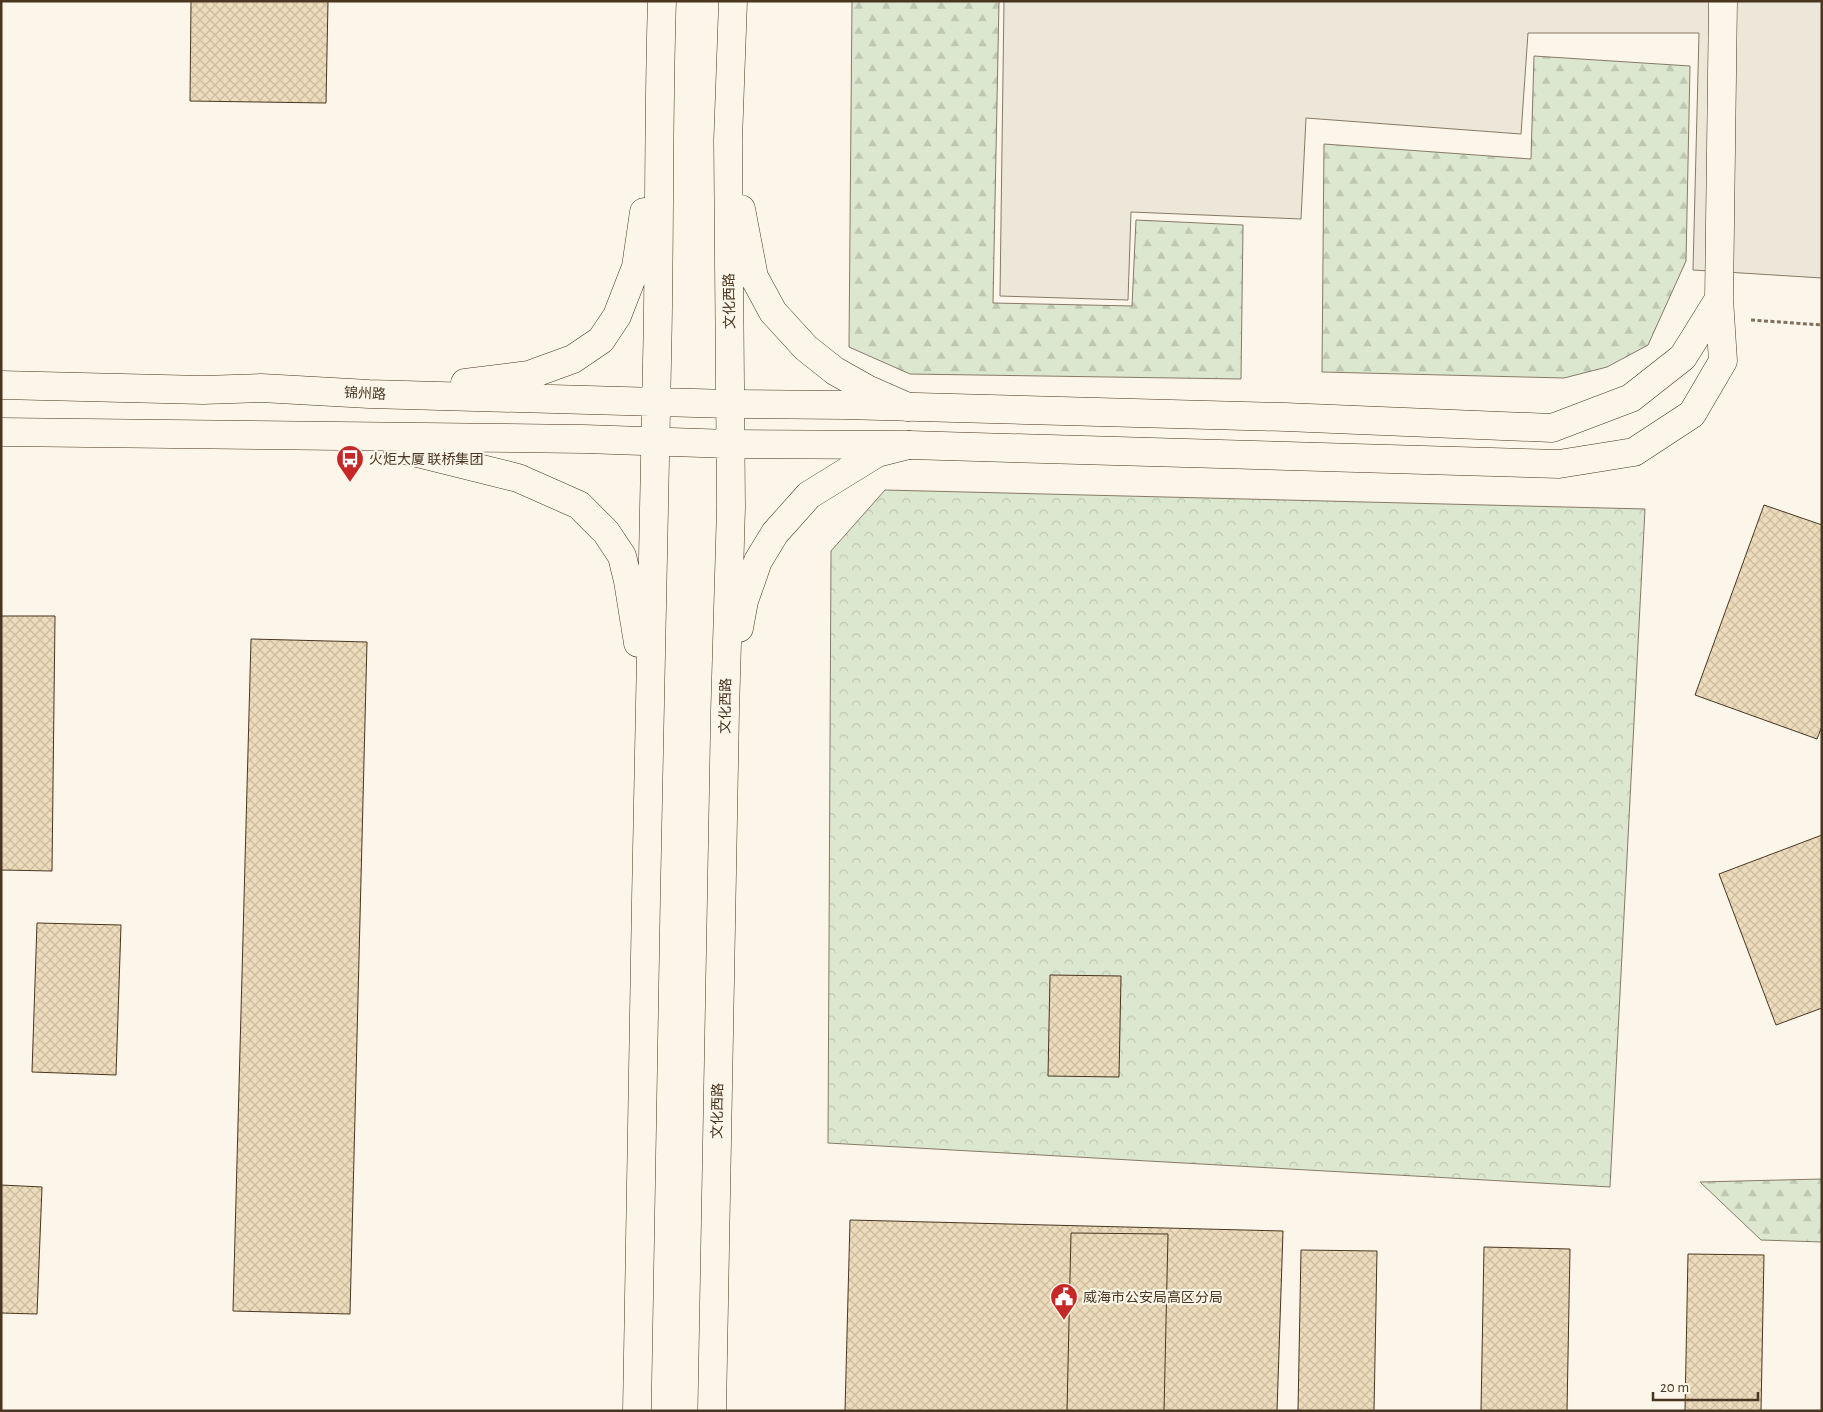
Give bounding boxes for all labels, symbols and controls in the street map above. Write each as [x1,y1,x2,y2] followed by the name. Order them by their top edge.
[721,273,737,329] street label: 文化西路
[344,384,386,402] street label: 锦州路
[335,444,365,483] bus stop icon: 火炬大厦 联桥集团
[369,452,483,467] place label: 火炬大厦 联桥集团
[717,678,733,734] street label: 文化西路
[709,1083,725,1139] street label: 文化西路
[1049,1282,1079,1321] public building icon: 威海市公安局高区分局
[1083,1289,1223,1305] place label: 威海市公安局高区分局
[1653,1370,1758,1402] scale bar
[1660,1380,1689,1395] text: 20 m

